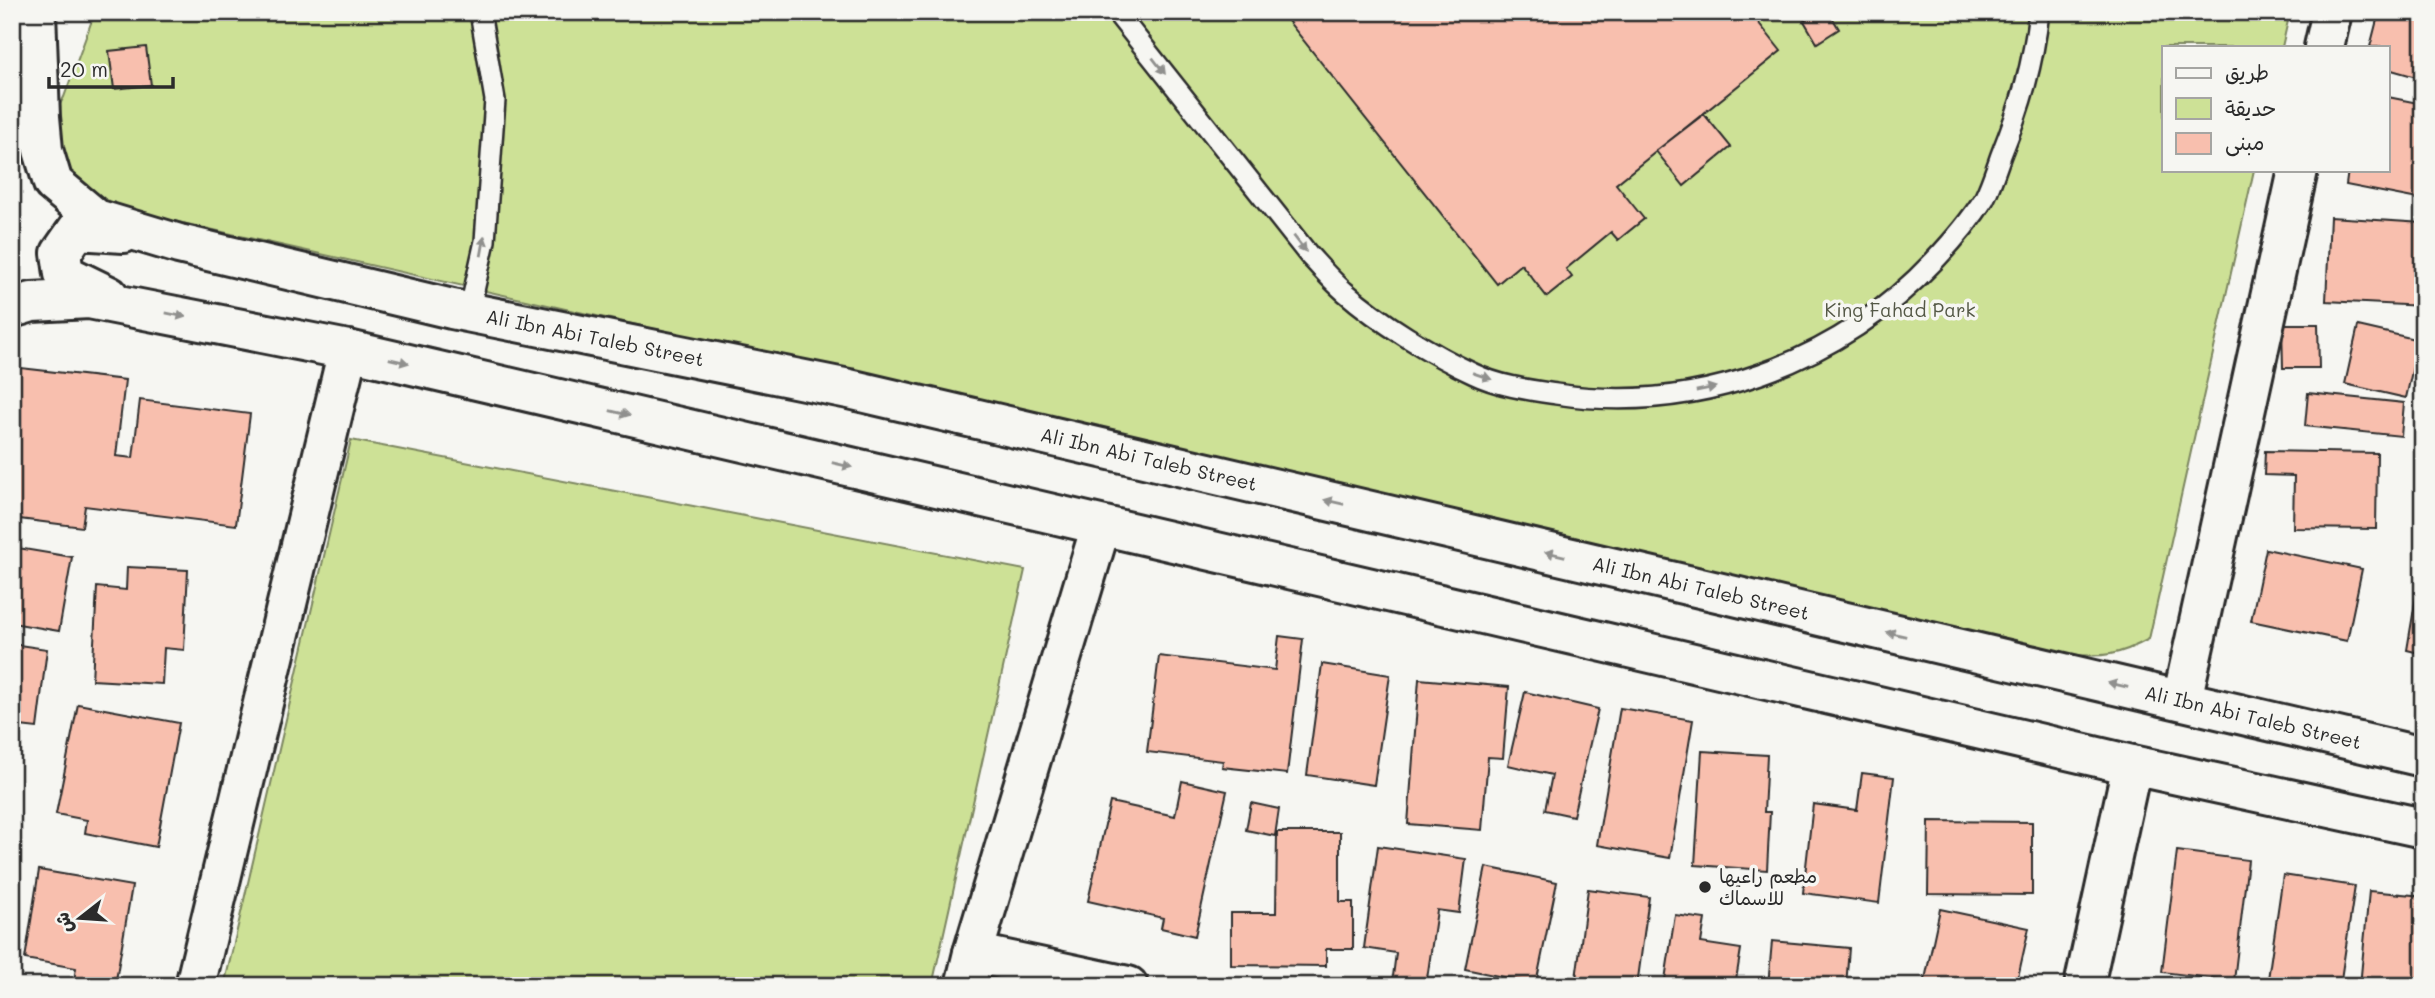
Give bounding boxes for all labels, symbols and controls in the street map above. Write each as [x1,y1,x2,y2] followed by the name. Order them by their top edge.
[49,46,173,90] scale bar
[2162,46,2390,172] legend
[60,55,108,82] text: 20 m
[1151,56,1166,74] one-way arrow
[2225,58,2269,85] text: طريق
[2225,94,2276,121] text: حديقة
[2225,128,2264,157] text: مبنى
[478,235,489,257] one-way arrow
[1292,235,1307,253] one-way arrow
[1824,297,1976,322] park label: King Fahad Park
[484,303,706,371] street label: Ali Ibn Abi Taleb Street
[165,309,187,320] one-way arrow
[388,356,410,367] one-way arrow
[1471,371,1492,382] one-way arrow
[1695,383,1717,394] one-way arrow
[609,408,631,419] one-way arrow
[1038,421,1260,496] street label: Ali Ibn Abi Taleb Street
[831,460,853,471] one-way arrow
[1323,497,1345,508] one-way arrow
[1544,548,1566,559] one-way arrow
[1590,550,1812,625] street label: Ali Ibn Abi Taleb Street
[1885,628,1907,639] one-way arrow
[2142,679,2364,754] street label: Ali Ibn Abi Taleb Street
[2107,680,2129,691] one-way arrow
[1719,863,1817,910] place label: مطعم راعيها للاسماك
[1697,879,1713,895] marker: مطعم راعيها للاسماك
[46,883,116,953] north arrow
[48,909,78,937] text: ش

